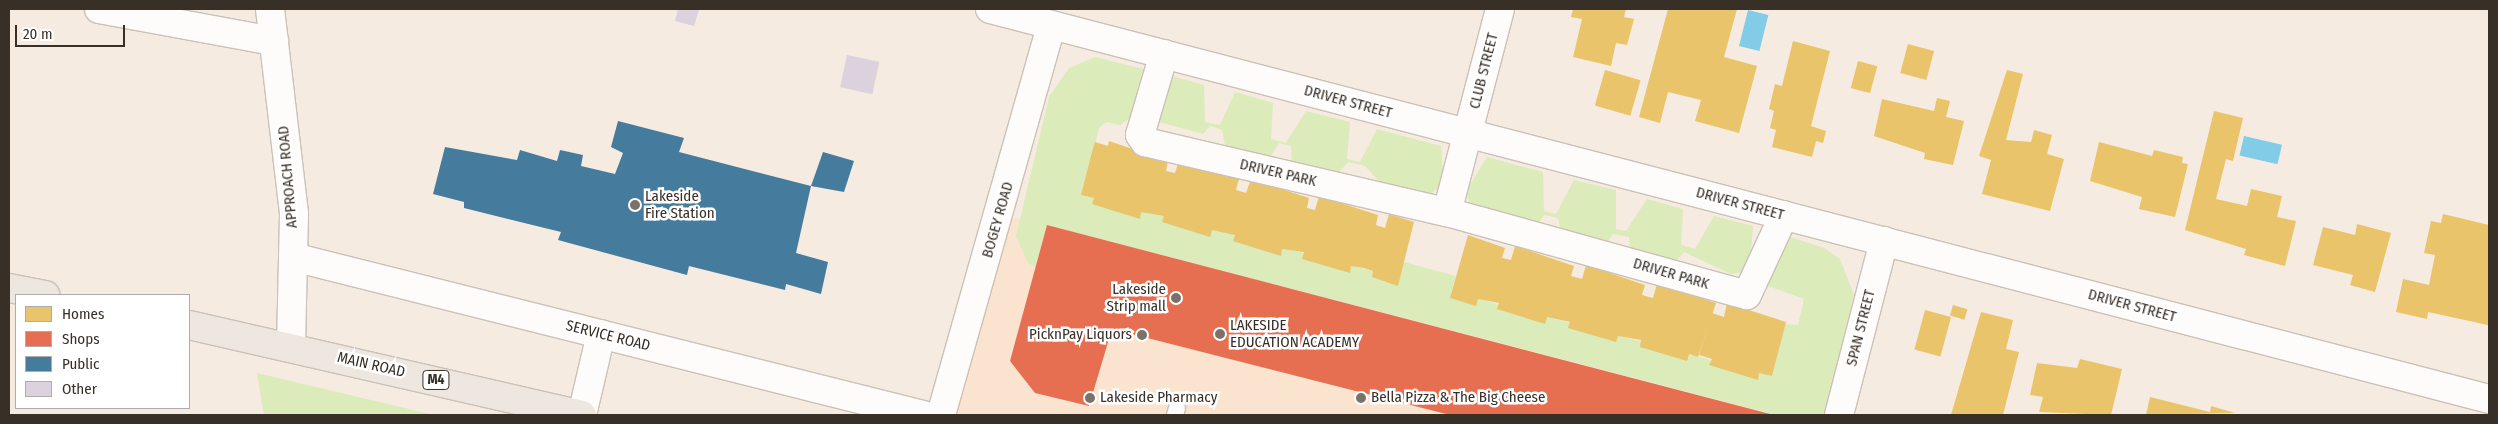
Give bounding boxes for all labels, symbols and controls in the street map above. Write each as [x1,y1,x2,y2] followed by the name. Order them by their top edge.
[18,15,128,47] scale bar
[23,25,53,43] text: 20 m
[1466,31,1502,111] street label: CLUB STREET
[1302,82,1394,122] street label: DRIVER STREET
[275,125,301,229] street label: APPROACH ROAD
[1238,155,1318,191] street label: DRIVER PARK
[979,180,1017,260] street label: BOGEY ROAD
[1694,184,1786,224] street label: DRIVER STREET
[645,187,715,222] place label: Lakeside Fire Station
[629,199,641,211] marker: Lakeside Fire Station
[1631,255,1711,293] street label: DRIVER PARK
[1106,280,1166,315] place label: Lakeside Strip mall
[2086,286,2178,326] street label: DRIVER STREET
[1843,288,1879,368] street label: SPAN STREET
[1170,292,1182,304] marker: Lakeside Strip mall
[15,294,190,409] legend
[62,305,104,323] text: Homes
[1230,316,1359,351] place label: LAKESIDE EDUCATION ACADEMY
[564,317,652,355] street label: SERVICE ROAD
[1029,326,1132,344] place label: PicknPay Liquors
[1214,328,1226,340] marker: LAKESIDE EDUCATION ACADEMY
[1136,329,1148,341] marker: PicknPay Liquors
[62,330,100,348] text: Shops
[335,348,407,382] street label: MAIN ROAD
[62,355,99,373] text: Public
[422,368,450,392] road number: M4
[62,380,97,398] text: Other
[1100,389,1217,407] place label: Lakeside Pharmacy
[1371,389,1545,407] place label: Bella Pizza & The Big Cheese
[1084,392,1096,404] marker: Lakeside Pharmacy
[1355,392,1367,404] marker: Bella Pizza & The Big Cheese

